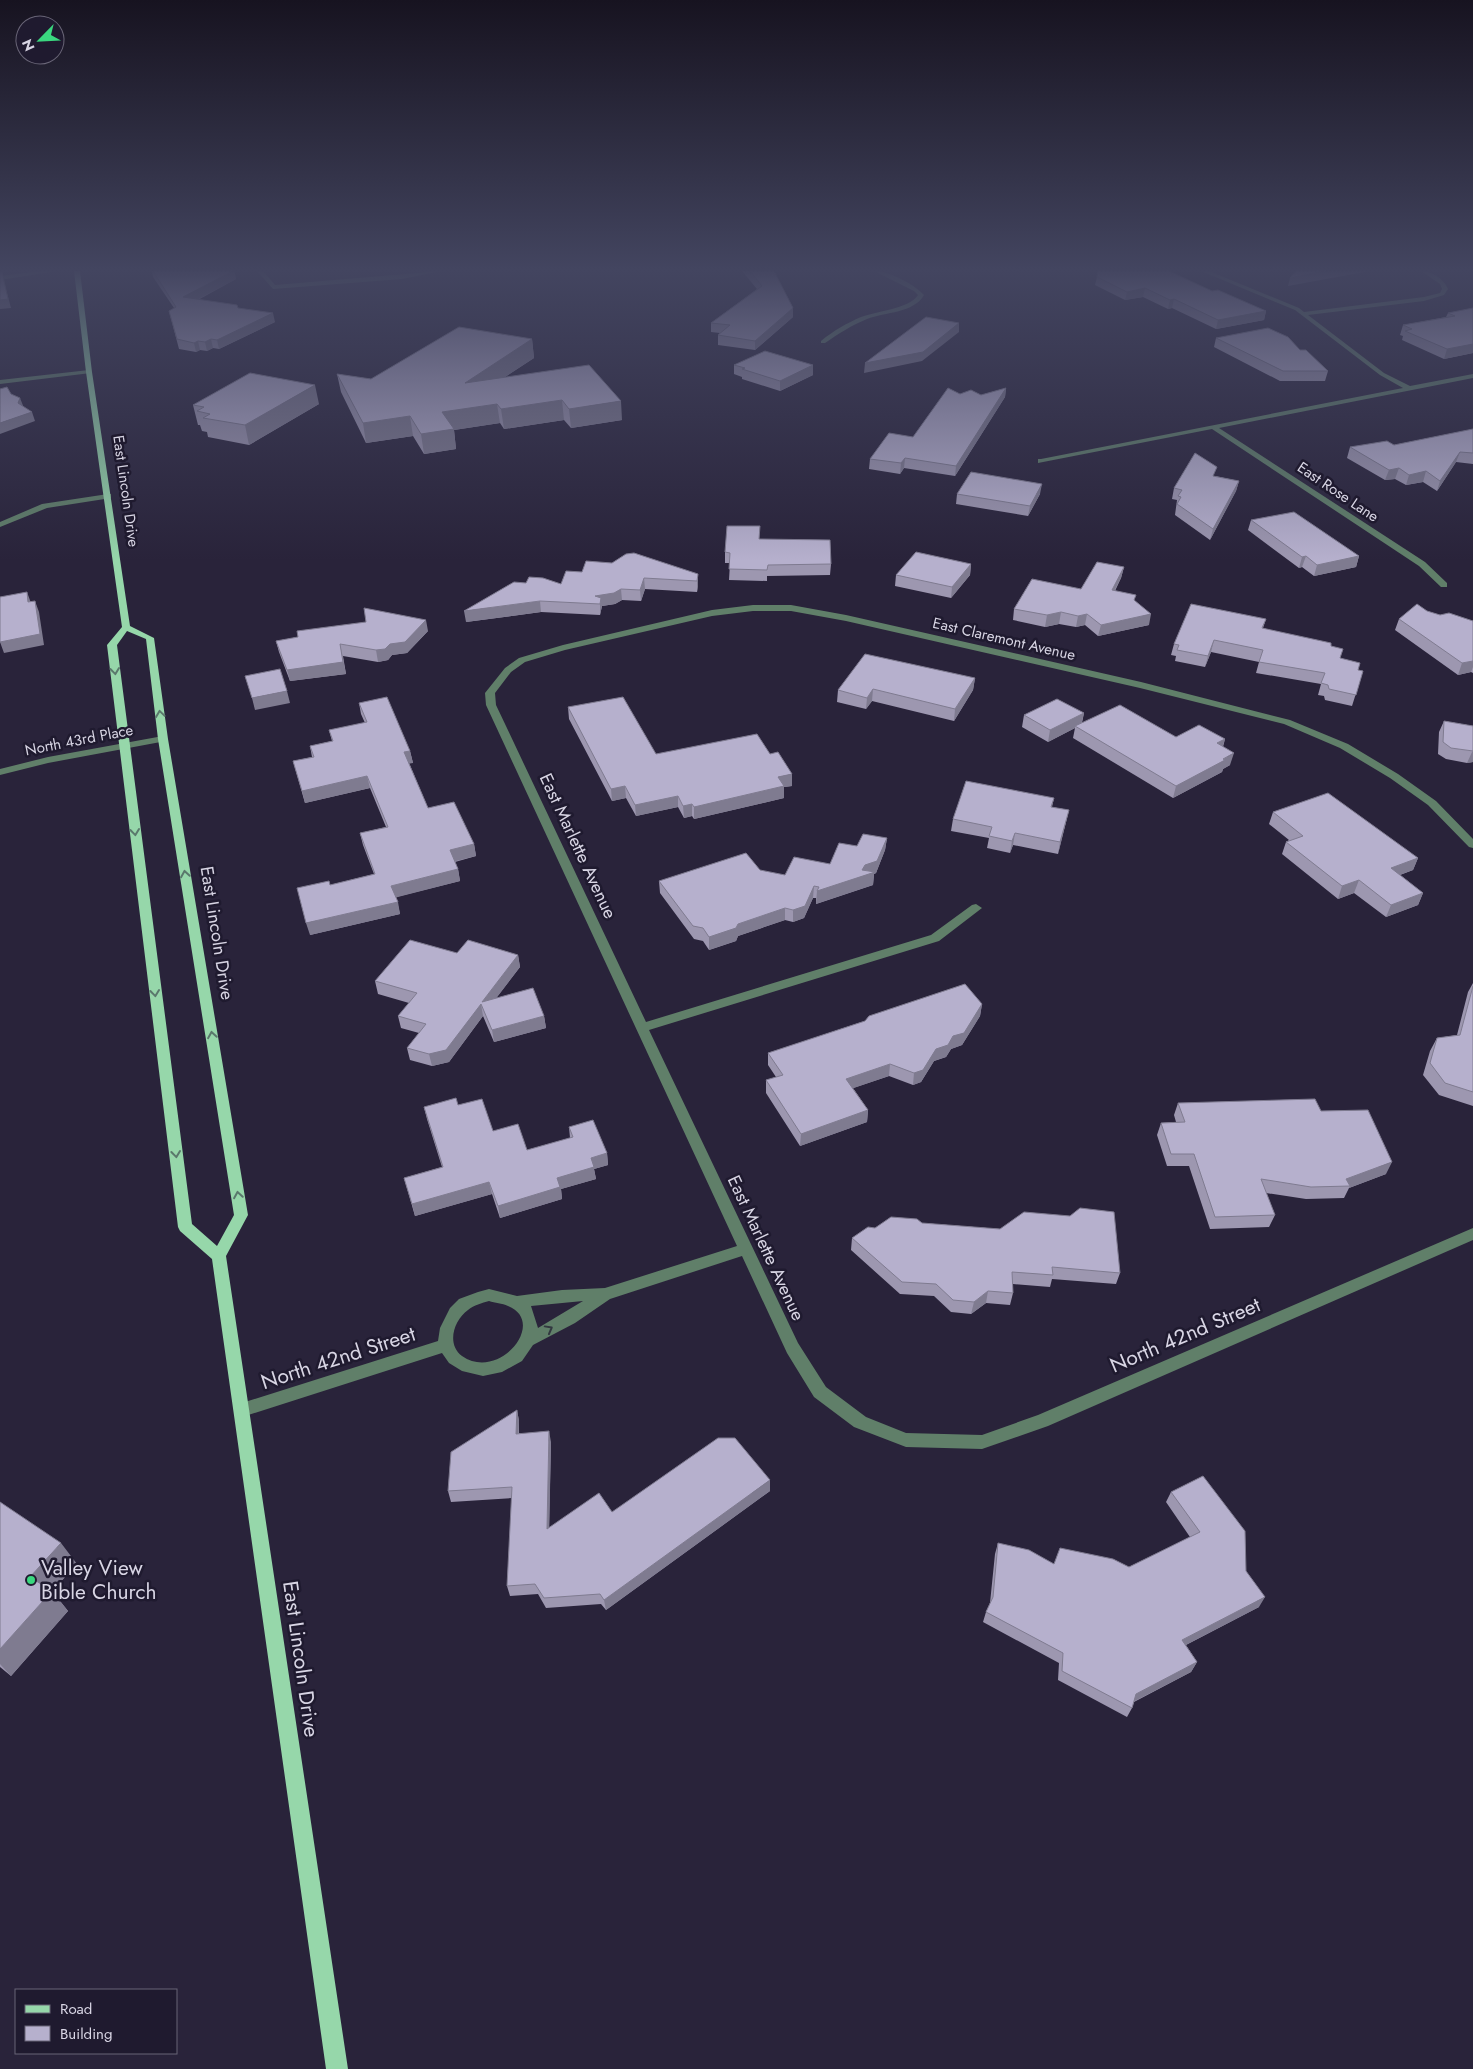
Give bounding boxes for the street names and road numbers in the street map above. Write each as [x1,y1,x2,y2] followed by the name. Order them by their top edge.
[107,434,145,549] street label: East Lincoln Drive
[1293,457,1383,528] street label: East Rose Lane
[930,612,1078,666] street label: East Claremont Avenue
[23,719,135,761] street label: North 43rd Place
[533,769,623,923] street label: East Marlette Avenue
[194,864,240,1002] street label: East Lincoln Drive
[721,1171,811,1325] street label: East Marlette Avenue
[1105,1290,1265,1380] street label: North 42nd Street
[257,1319,419,1397] street label: North 42nd Street
[275,1579,327,1739] street label: East Lincoln Drive

